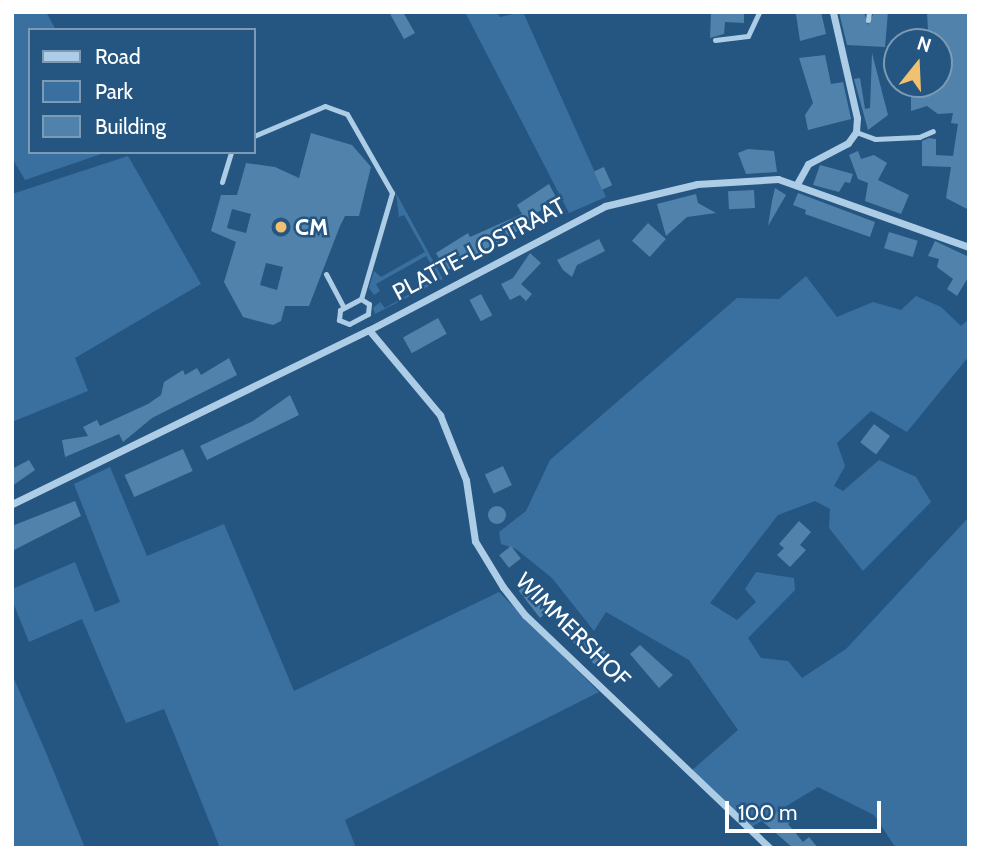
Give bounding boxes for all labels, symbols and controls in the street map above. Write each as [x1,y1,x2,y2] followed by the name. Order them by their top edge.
[28,28,256,154] legend
[883,28,953,98] north arrow
[914,31,934,57] text: N
[95,44,141,69] text: Road
[95,79,133,104] text: Park
[95,114,166,139] text: Building
[388,192,570,306] street label: PLATTE-LOSTRAAT
[295,213,328,241] place label: CM
[273,219,289,235] marker: CM
[510,567,636,693] street label: WIMMERSHOF
[729,786,885,830] scale bar
[738,800,797,825] text: 100 m

